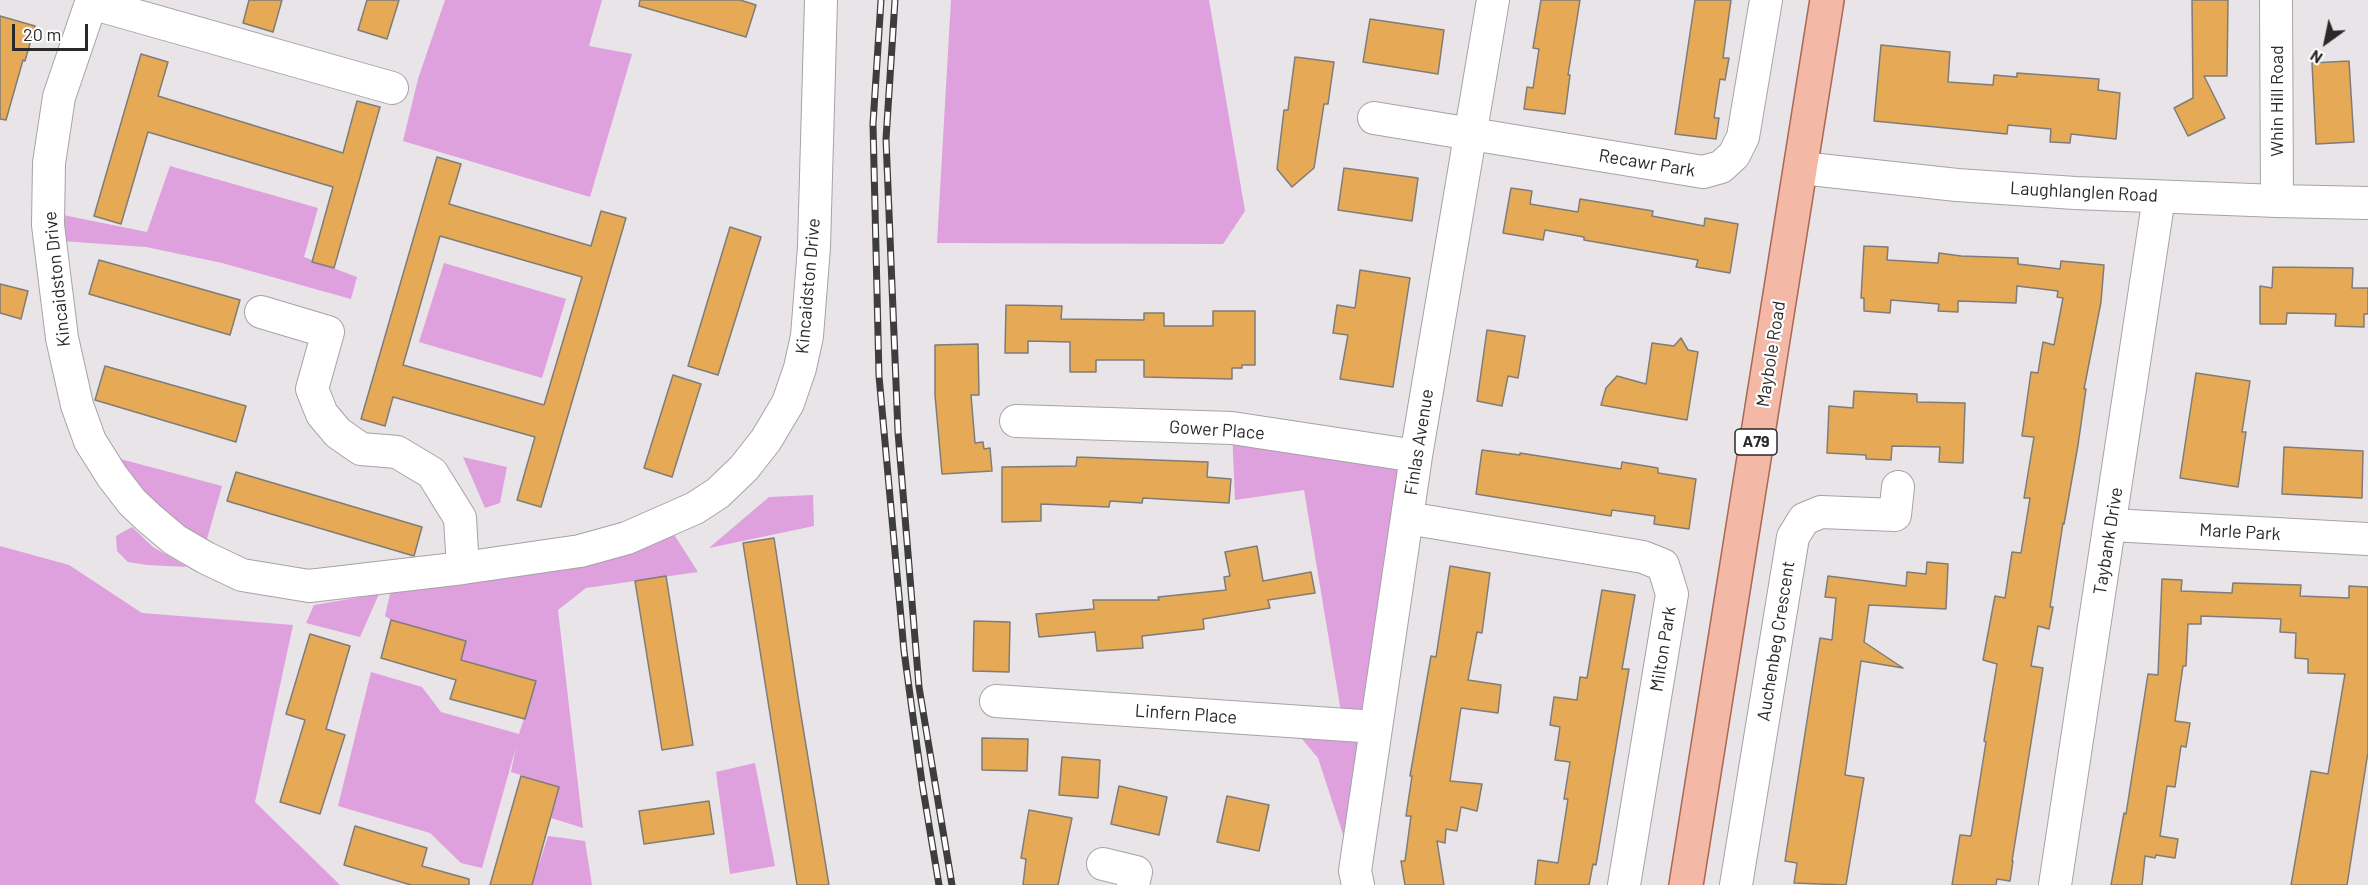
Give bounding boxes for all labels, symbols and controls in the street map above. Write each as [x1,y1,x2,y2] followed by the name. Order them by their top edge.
[15,12,92,50] scale bar
[2296,12,2356,72] north arrow
[23,23,61,45] text: 20 m
[2266,45,2288,157] street label: Whin Hill Road
[2306,47,2326,68] text: N
[1597,145,1697,181] street label: Recawr Park
[2010,177,2158,207] street label: Laughlanglen Road
[39,210,75,348] street label: Kincaidston Drive
[791,217,825,355] street label: Kincaidston Drive
[1752,300,1790,408] street label: Maybole Road
[1400,387,1438,497] street label: Finlas Avenue
[1168,416,1266,444] street label: Gower Place
[1735,429,1777,455] road number: A79
[2089,486,2127,596] street label: Taybank Drive
[2199,519,2281,545] street label: Marle Park
[1753,559,1799,723] street label: Auchenbeg Crescent
[1646,605,1680,693] street label: Milton Park
[1134,700,1238,728] street label: Linfern Place

